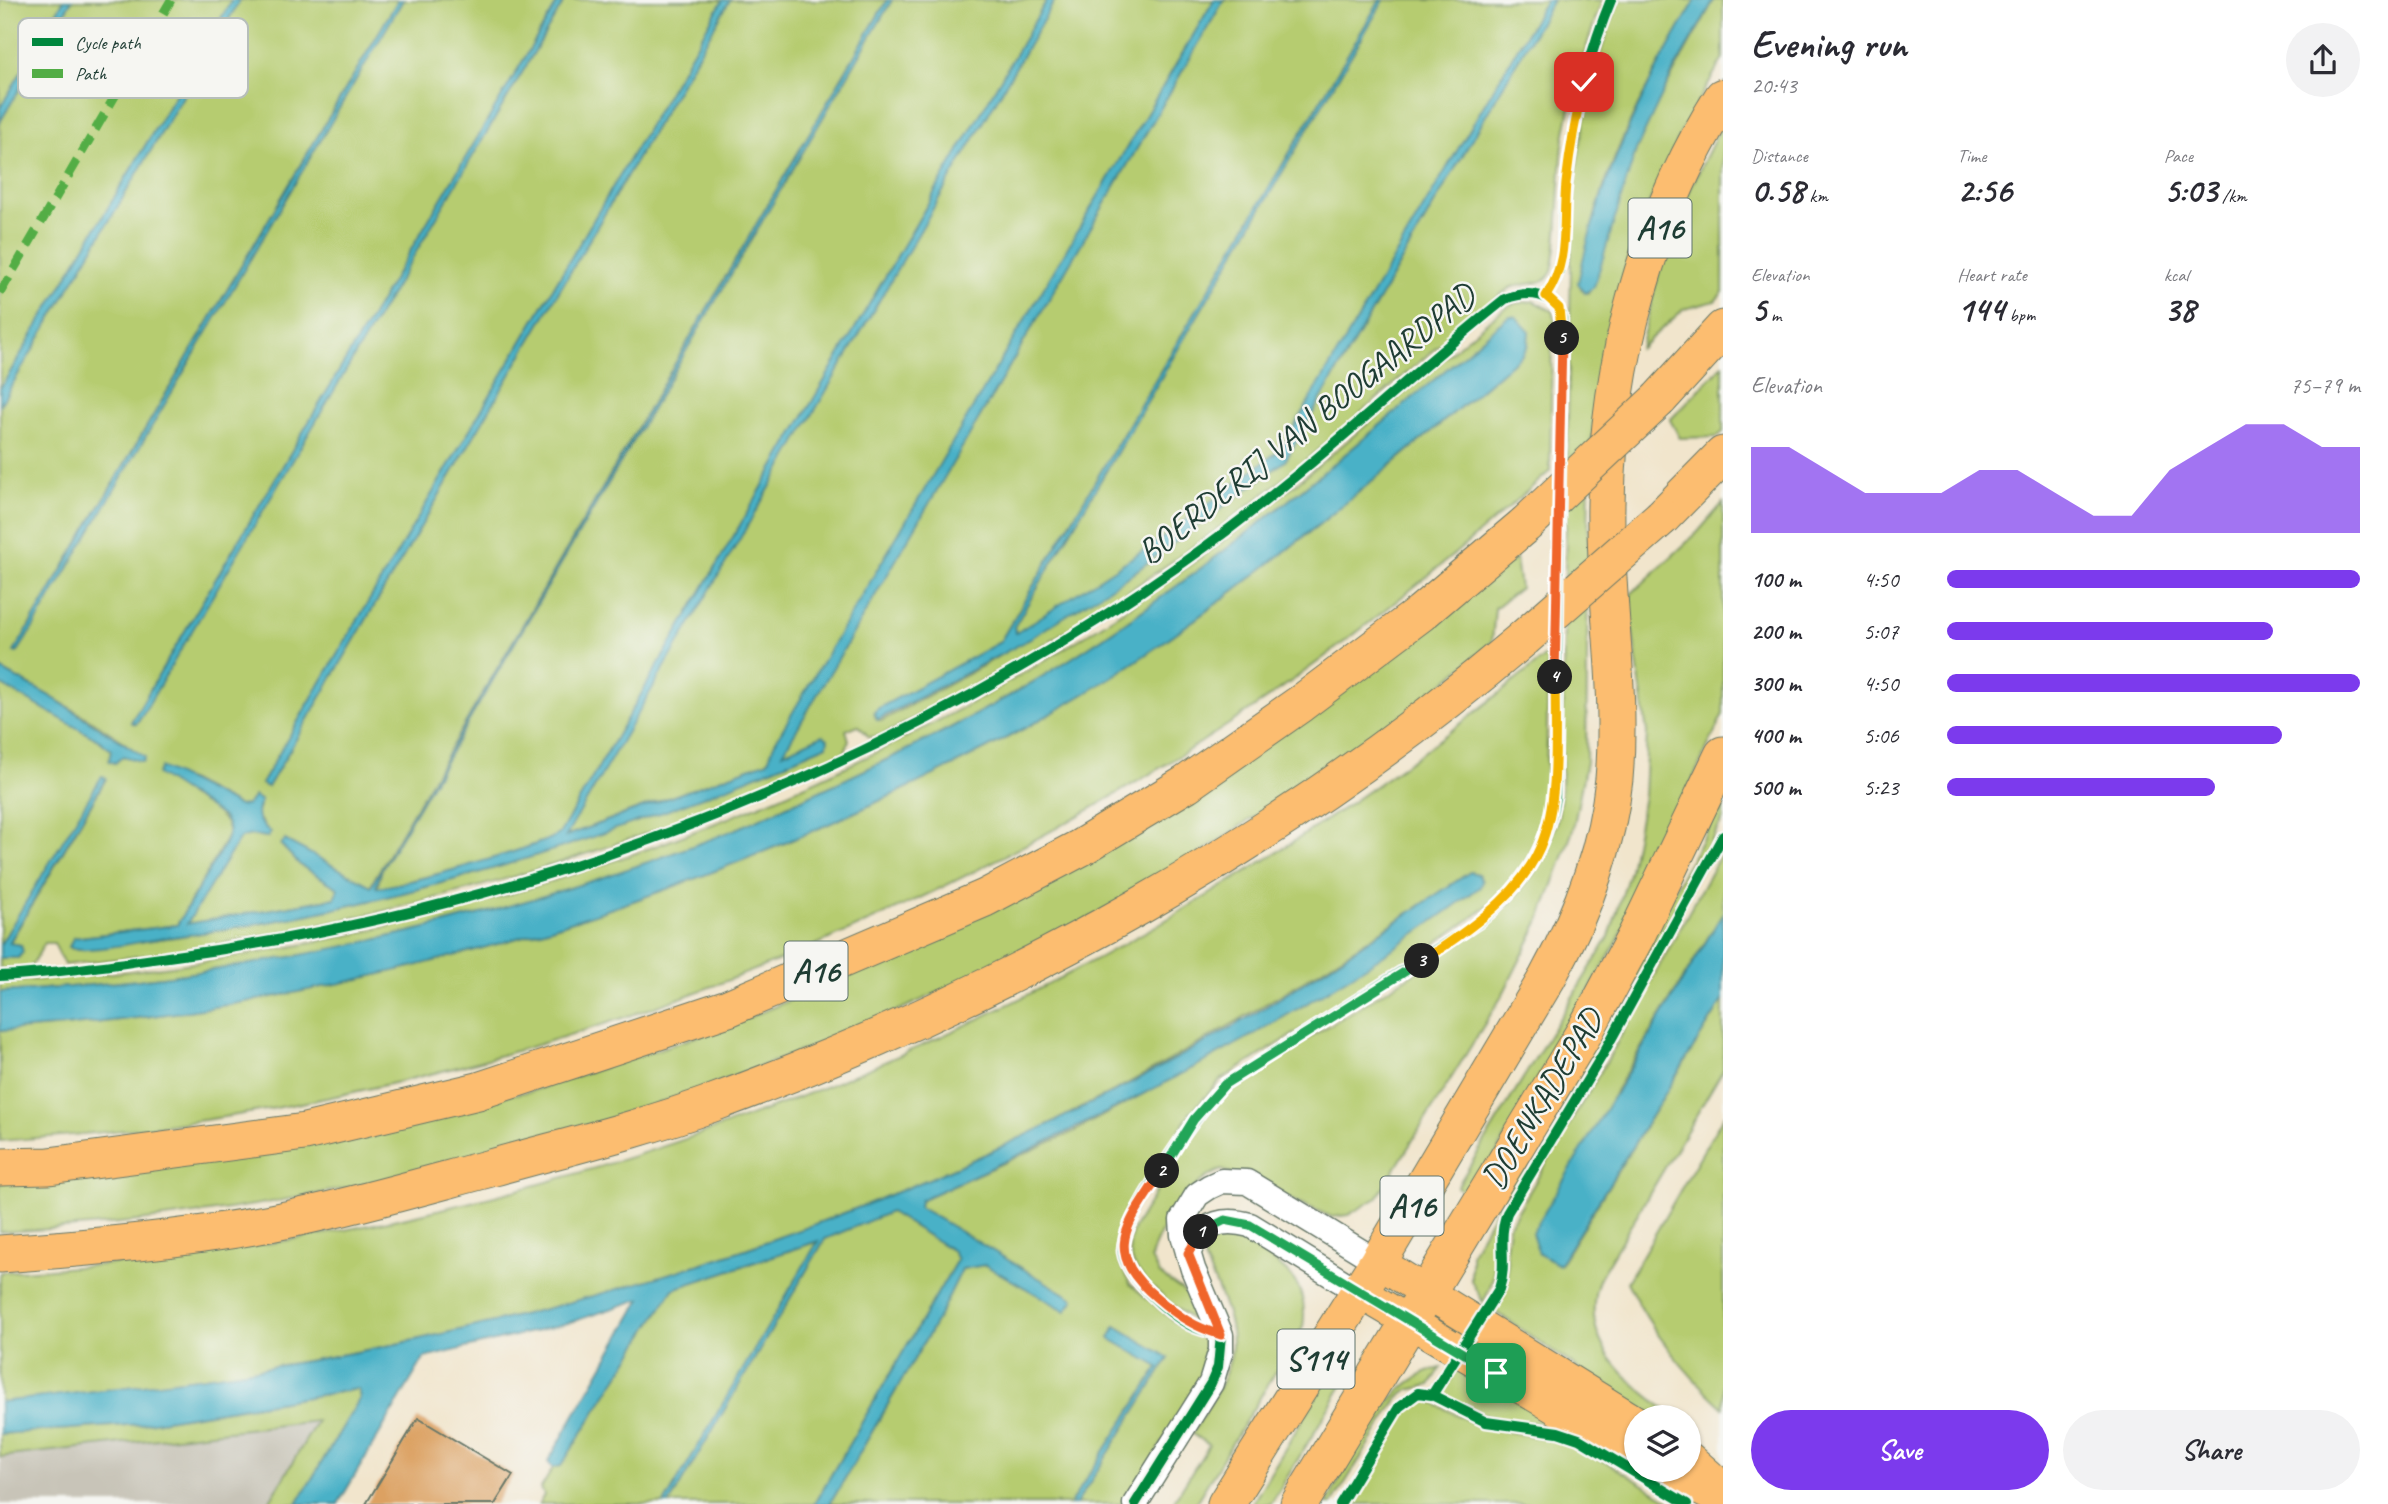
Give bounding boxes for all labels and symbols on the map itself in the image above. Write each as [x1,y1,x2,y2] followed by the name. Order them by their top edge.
[18,18,248,98] legend
[75,31,141,55] text: Cycle path
[1554,52,1614,112] pin
[75,62,108,86] text: Path
[1628,198,1692,258] road number: A16
[1128,272,1486,574] street label: BOERDERIJ VAN BOOGAARDPAD
[1544,320,1580,356] pin: 5
[1538,660,1572,694] pin: 4
[784,942,848,1001] road number: A16
[1404,944,1440,978] pin: 3
[1471,998,1615,1197] street label: DOENKADEPAD
[1144,1154,1180,1188] pin: 2
[1380,1176,1444,1236] road number: A16
[1184,1214,1218,1250] pin: 1
[1278,1330,1354,1388] road number: S114
[1466,1343,1526,1403] pin

